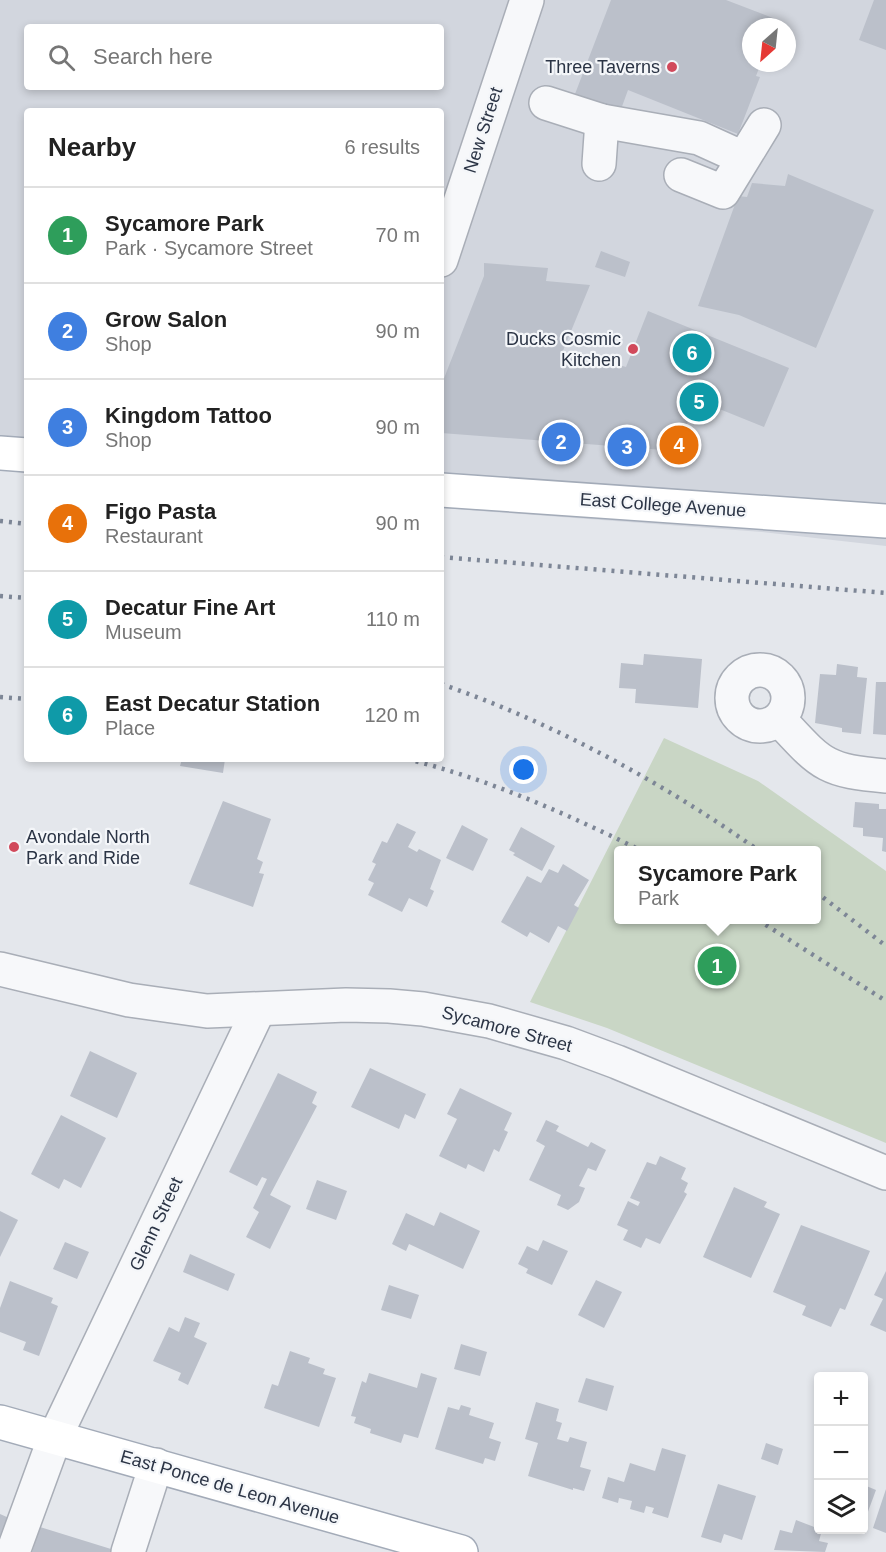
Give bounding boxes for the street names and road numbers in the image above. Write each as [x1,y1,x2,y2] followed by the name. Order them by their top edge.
[460,85,506,175] street label: New Street
[579,489,747,521] street label: East College Avenue
[440,1002,574,1056] street label: Sycamore Street
[126,1174,186,1274] street label: Glenn Street
[118,1446,342,1528] street label: East Ponce de Leon Avenue

